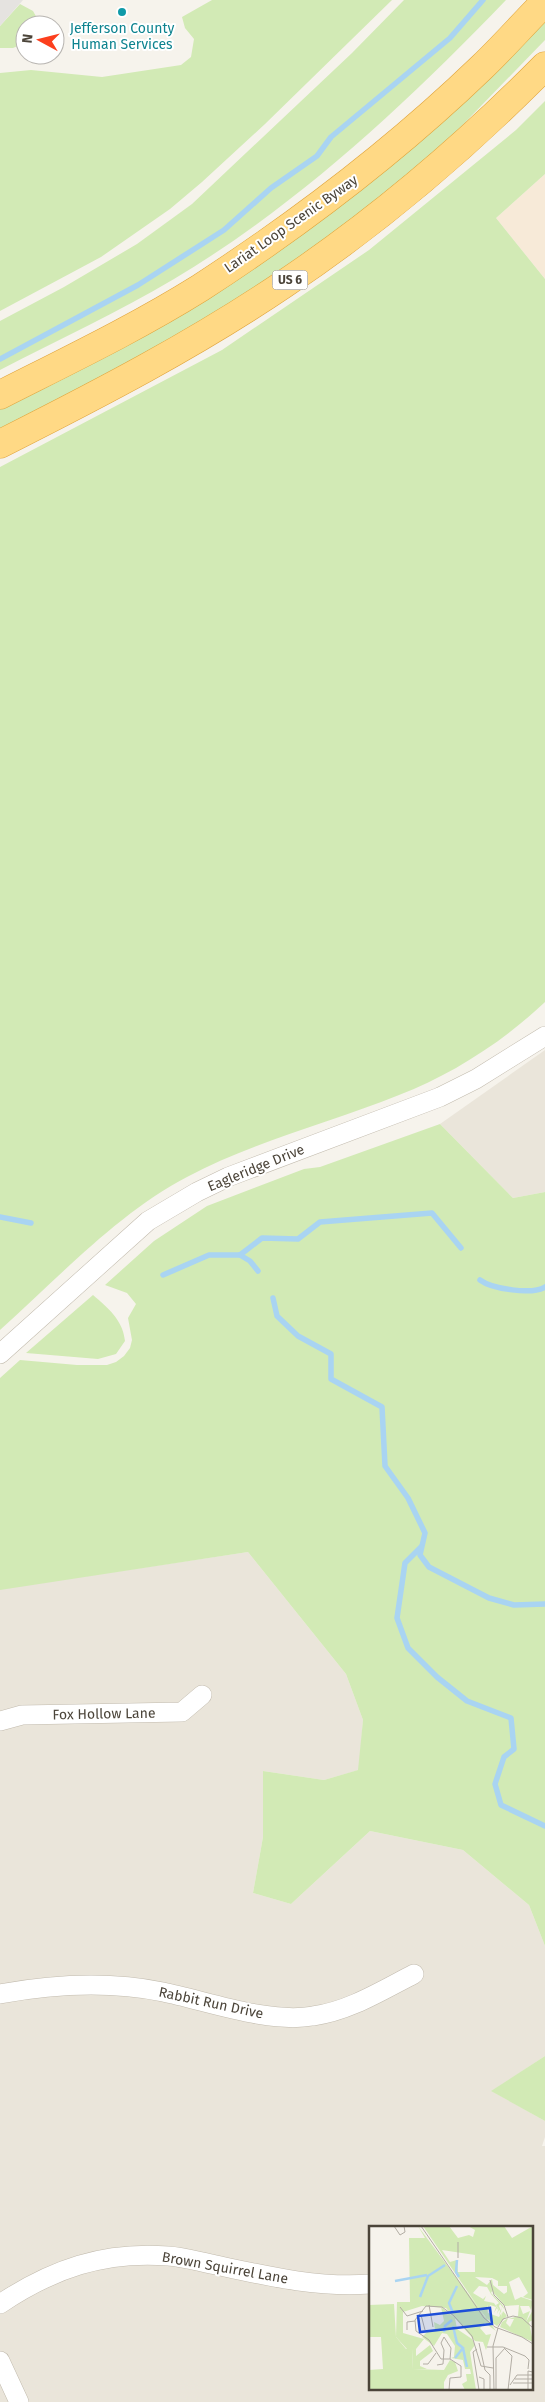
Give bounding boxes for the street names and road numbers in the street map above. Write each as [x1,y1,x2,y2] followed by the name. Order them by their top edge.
[221,171,361,277] street label: Lariat Loop Scenic Byway
[272,270,308,290] road number: US 6
[205,1141,307,1195] street label: Eagleridge Drive
[52,1705,156,1723] street label: Fox Hollow Lane
[157,1984,265,2022] street label: Rabbit Run Drive
[161,2249,289,2287] street label: Brown Squirrel Lane

